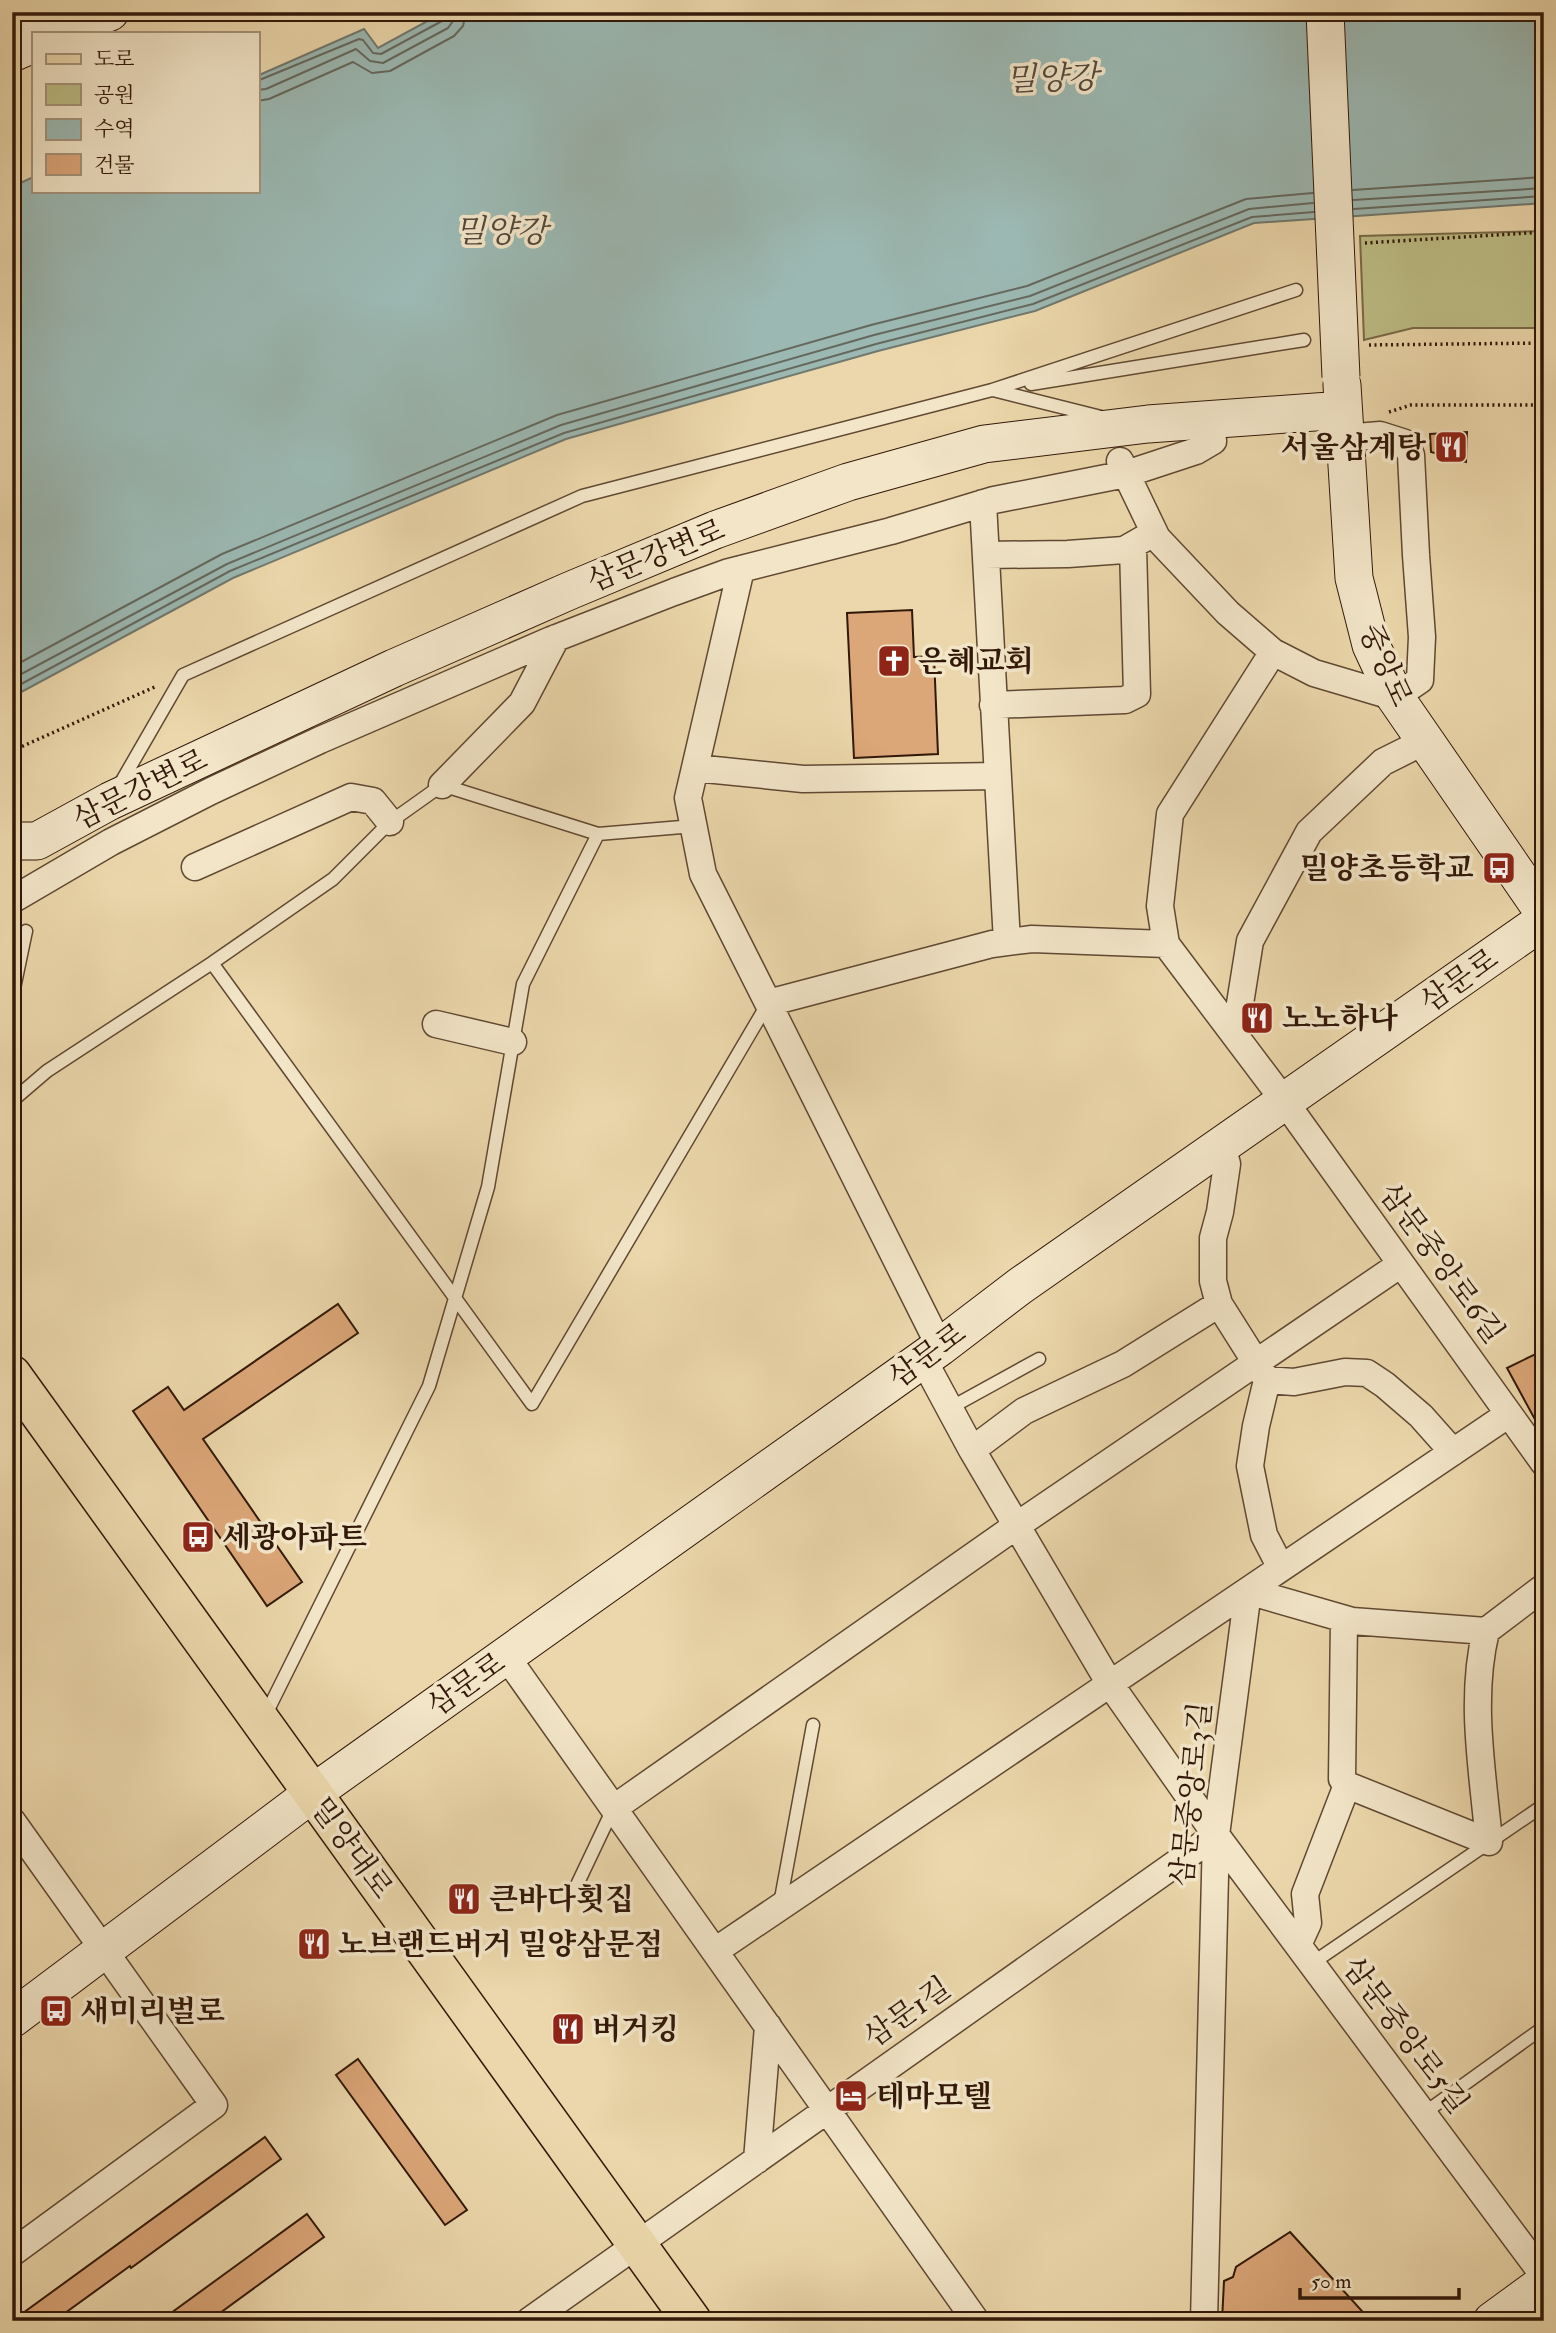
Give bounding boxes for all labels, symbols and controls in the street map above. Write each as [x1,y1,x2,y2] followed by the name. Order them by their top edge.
[32,32,259,192] legend
[94,46,135,73] text: 도로
[1005,57,1103,101] water label: 밀양강
[94,82,135,109] text: 공원
[94,116,135,143] text: 수역
[94,152,135,179] text: 건물
[455,212,551,252] water label: 밀양강
[1432,428,1470,466] restaurant icon: 서울삼계탕
[1281,429,1426,466] place label: 서울삼계탕
[582,511,730,600] street label: 삼문강변로
[1351,618,1420,712] street label: 중앙로
[875,642,913,680] church icon: 은혜교회
[918,643,1034,680] place label: 은혜교회
[67,741,213,838] street label: 삼문강변로
[1480,849,1518,887] bus stop icon: 밀양초등학교
[1300,850,1474,887] place label: 밀양초등학교
[1413,940,1506,1021] street label: 삼문로
[1238,999,1276,1037] restaurant icon: 노노하나
[1282,1000,1398,1037] place label: 노노하나
[1371,1176,1512,1351] street label: 삼문중앙로6길
[881,1315,973,1396] street label: 삼문로
[179,1518,217,1556] bus stop icon: 세광아파트
[222,1519,367,1556] place label: 세광아파트
[420,1644,513,1725] street label: 삼문로
[1163,1700,1220,1888] street label: 삼문중앙로3길
[303,1791,401,1906] street label: 밀양대로
[445,1880,483,1918] restaurant icon: 큰바다횟집
[489,1881,634,1918] place label: 큰바다횟집
[295,1925,333,1963] restaurant icon: 노브랜드버거 밀양삼문점
[338,1926,663,1963] place label: 노브랜드버거 밀양삼문점
[1335,1949,1477,2121] street label: 삼문중앙로5길
[857,1969,958,2056] street label: 삼문1길
[37,1992,75,2030] bus stop icon: 새미리벌로
[80,1993,225,2030] place label: 새미리벌로
[549,2010,587,2048] restaurant icon: 버거킹
[592,2011,679,2048] place label: 버거킹
[832,2077,870,2115] hotel icon: 테마모텔
[876,2078,992,2115] place label: 테마모텔
[1300,2256,1460,2300] scale bar
[1311,2268,1352,2295] text: 50 m

